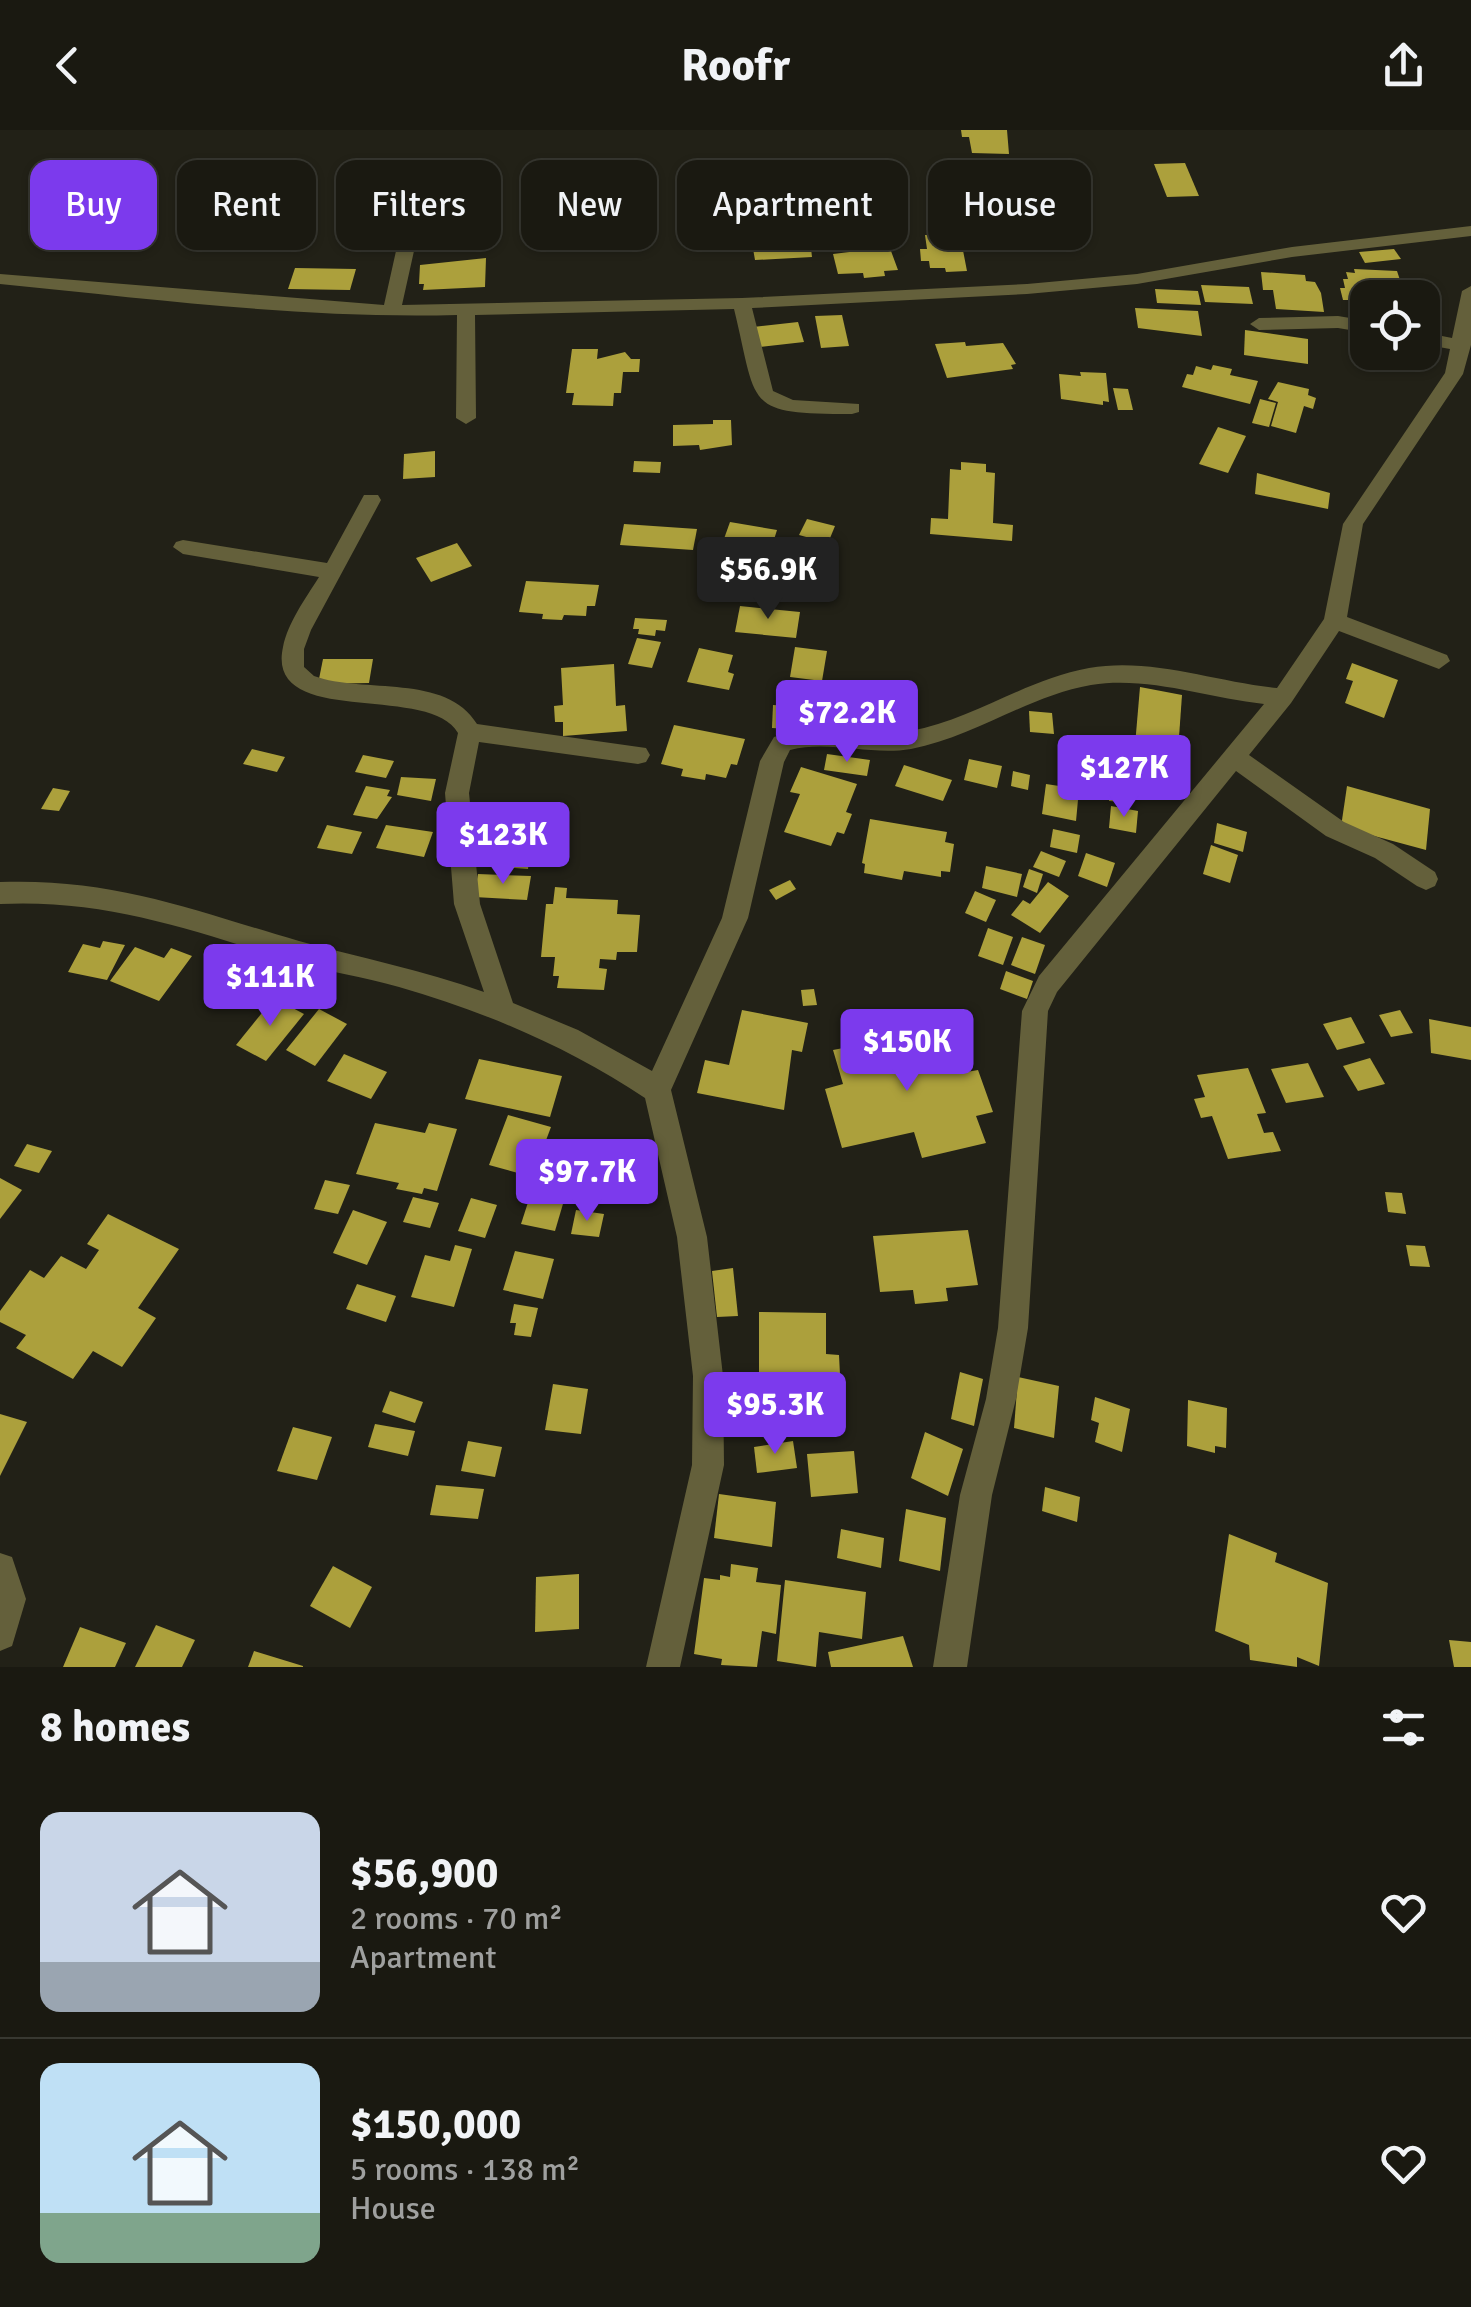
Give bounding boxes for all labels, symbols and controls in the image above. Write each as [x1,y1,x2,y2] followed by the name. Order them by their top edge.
[40,38,95,93] icon: back
[681,38,790,93] text: Roofr
[1376,38,1431,93] icon: share
[30,160,157,250] chip: Buy
[177,160,316,250] chip: Rent
[336,160,501,250] chip: Filters
[521,160,657,250] chip: New
[677,160,908,250] chip: Apartment
[928,160,1091,250] chip: House
[1350,280,1440,370] map controls
[1350,280,1440,370] button: locate
[687,537,849,622] pin: $56.9K
[719,550,817,589] text: $56.9K
[766,680,928,765] pin: $72.2K
[798,693,896,732] text: $72.2K
[1054,735,1194,820] pin: $127K
[1080,748,1168,787] text: $127K
[433,802,573,887] pin: $123K
[459,815,547,854] text: $123K
[200,944,340,1029] pin: $111K
[226,957,314,996] text: $111K
[837,1009,977,1094] pin: $150K
[863,1022,951,1061] text: $150K
[506,1139,668,1224] pin: $97.7K
[538,1152,636,1191] text: $97.7K
[694,1372,856,1457] pin: $95.3K
[726,1385,824,1424] text: $95.3K
[1376,1700,1431,1755] icon: filters
[40,1702,190,1753] text: 8 homes
[350,1848,498,1899] text: $56,900
[120,1852,240,1972] icon: home
[1376,1885,1431,1940] icon: heart
[350,1899,563,1938] text: 2 rooms · 70 m²
[350,1938,497,1977] text: Apartment
[350,2099,521,2150] text: $150,000
[120,2103,240,2223] icon: home
[1376,2136,1431,2191] icon: heart
[350,2150,580,2189] text: 5 rooms · 138 m²
[350,2189,436,2228] text: House

